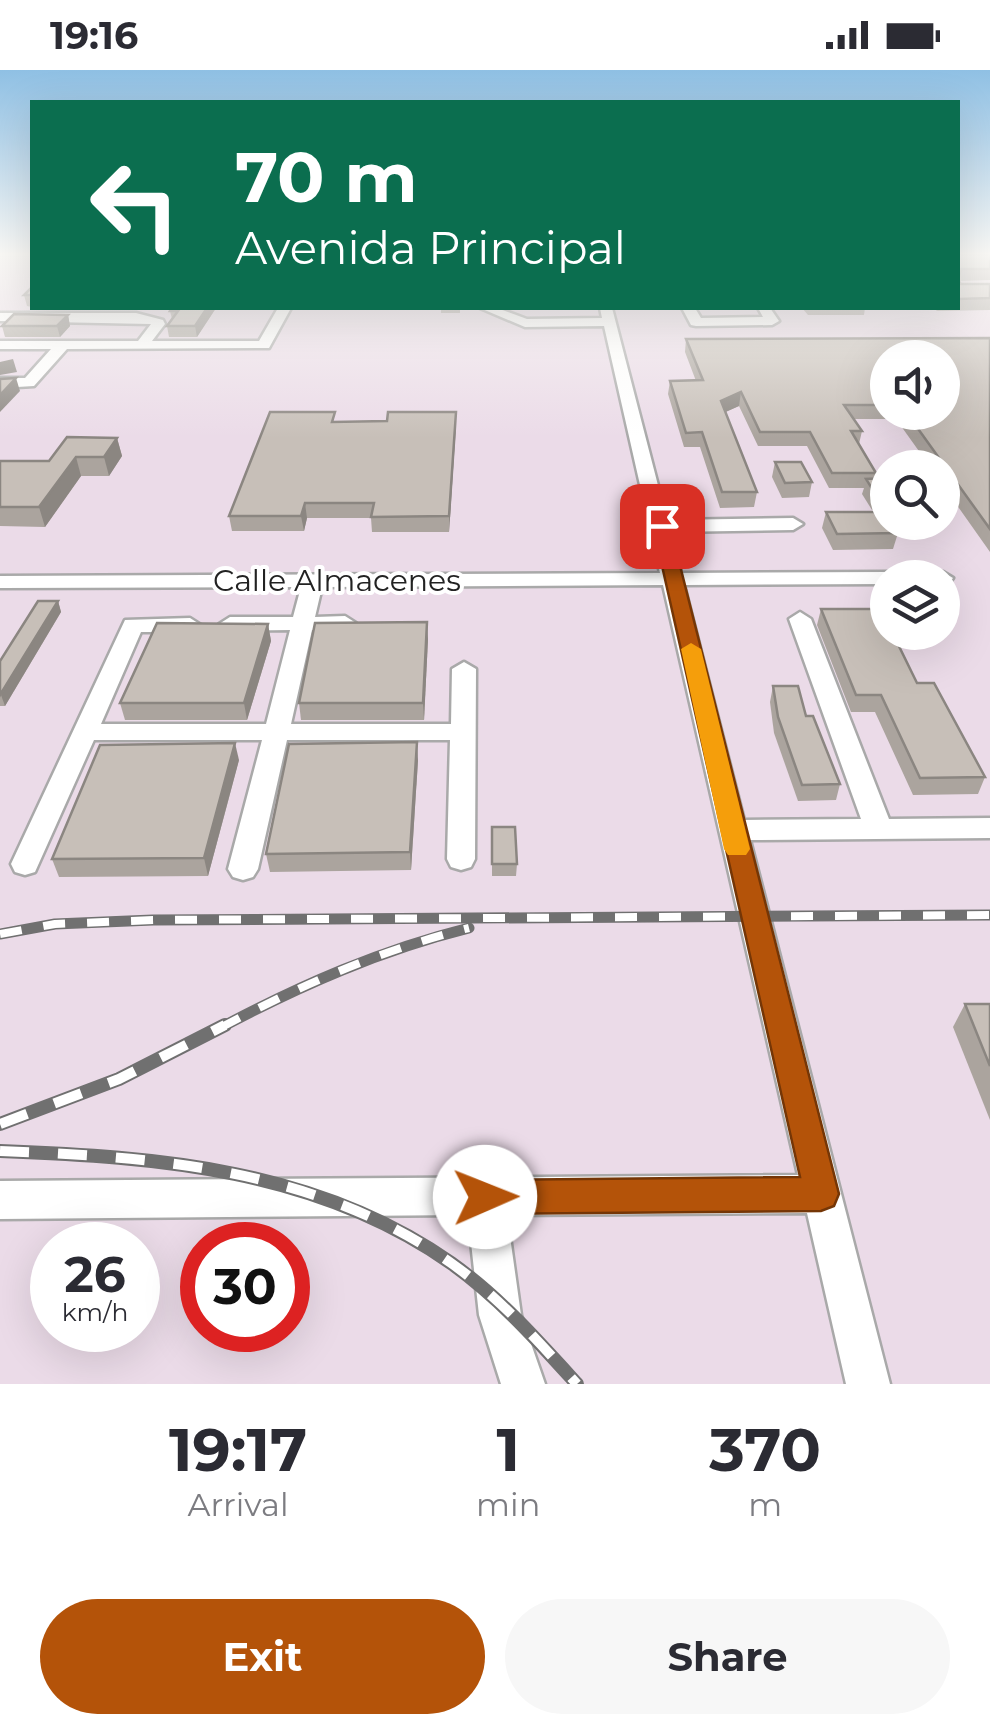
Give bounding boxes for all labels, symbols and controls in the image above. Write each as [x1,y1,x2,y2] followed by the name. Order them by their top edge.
[50,12,138,59] text: 19:16
[235,134,418,220] text: 70 m
[70,140,200,270] icon: left
[235,220,626,275] text: Avenida Principal
[870,340,960,650] map controls
[870,340,960,430] button: sound
[870,450,960,540] button: search
[620,484,705,569] pin
[635,499,690,554] icon: arrive
[870,560,960,650] button: layers
[213,562,461,599] street label: Calle Almacenes
[433,1145,537,1249] position arrow
[180,1222,310,1352] speed limit sign: 30
[64,1244,126,1305] text: 26
[62,1297,128,1327] text: km/h
[169,1413,307,1486] text: 19:17
[496,1413,520,1486] text: 1
[709,1413,821,1486] text: 370
[188,1485,289,1524] text: Arrival
[476,1485,540,1524] text: min
[748,1485,782,1524] text: m
[40,1599,485,1714] button: Exit
[505,1599,950,1714] button: Share

